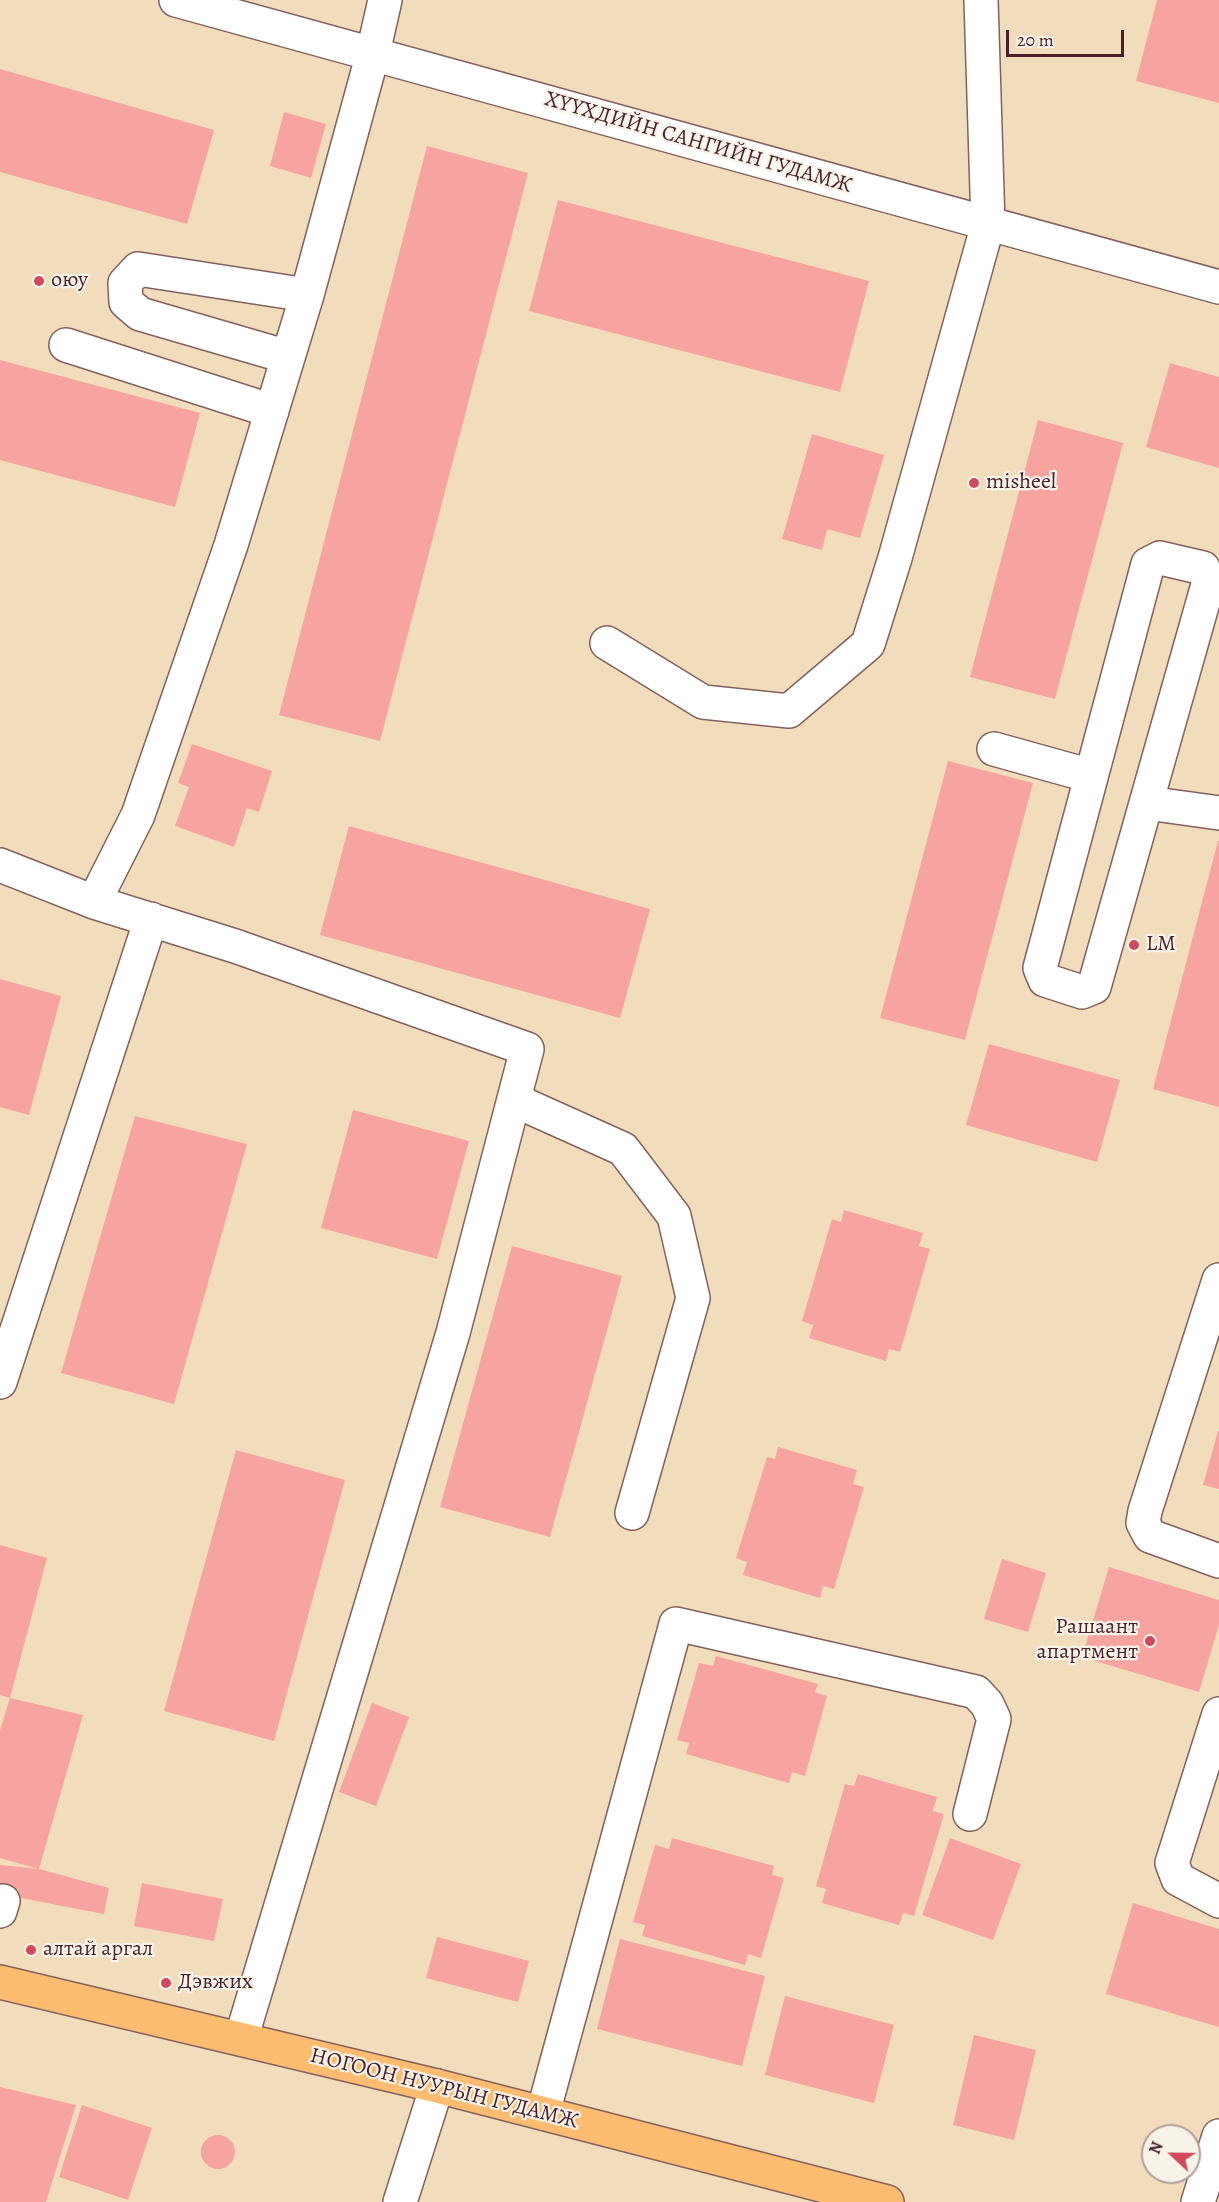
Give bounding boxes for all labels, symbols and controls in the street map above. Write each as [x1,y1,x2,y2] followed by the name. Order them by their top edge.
[1009,18,1128,56] scale bar
[1017,28,1054,52] text: 20 m
[541,86,855,200] street label: ХҮҮХДИЙН САНГИЙН ГУДАМЖ
[51,268,88,294] place label: оюу
[32,274,46,288] marker: оюу
[986,470,1056,496] place label: misheel
[967,476,981,490] marker: misheel
[1146,932,1176,958] place label: LM
[1127,938,1141,952] marker: LM
[1037,1615,1138,1666] place label: Рашаант апартмент
[1143,1634,1157,1648] marker: Рашаант апартмент
[43,1937,153,1963] place label: алтай аргал
[24,1943,38,1957] marker: алтай аргал
[178,1970,253,1996] place label: Дэвжих
[159,1976,173,1990] marker: Дэвжих
[307,2043,581,2135] street label: НОГООН НУУРЫН ГУДАМЖ
[1141,2124,1201,2184] north arrow
[1144,2138,1169,2158] text: N

